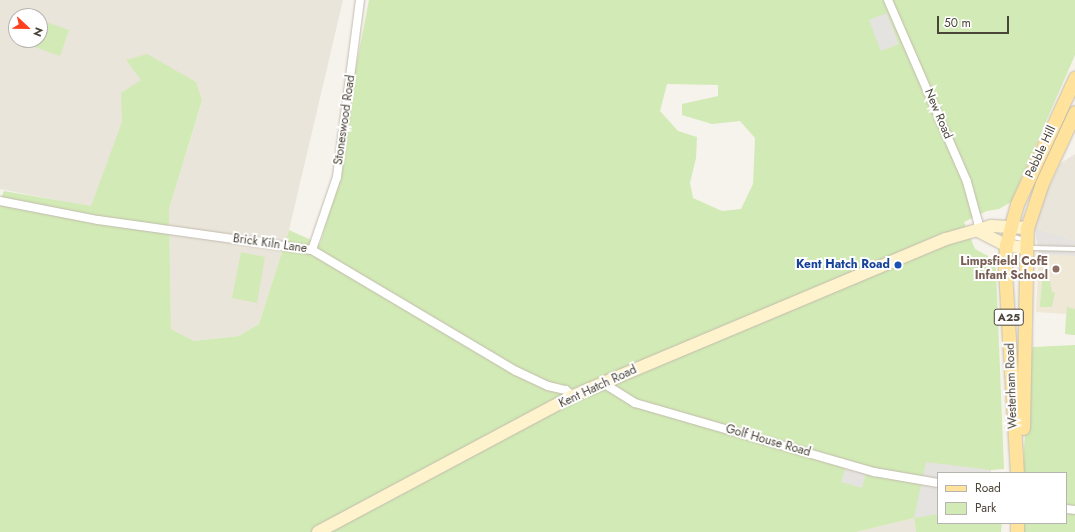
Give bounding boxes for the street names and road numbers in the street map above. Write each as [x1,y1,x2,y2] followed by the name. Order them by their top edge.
[332,74,358,166] street label: Stoneswood Road
[921,87,955,141] street label: New Road
[1023,124,1059,180] street label: Pebble Hill
[232,232,308,256] street label: Brick Kiln Lane
[993,308,1025,326] road number: A25
[1003,343,1021,429] street label: Westerham Road
[557,363,639,411] street label: Kent Hatch Road
[724,422,812,460] street label: Golf House Road

